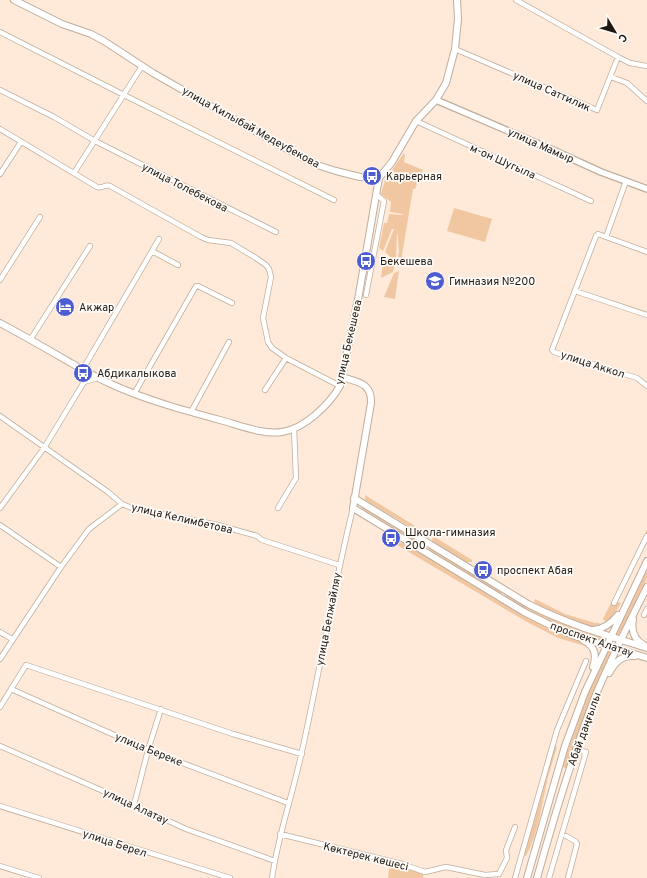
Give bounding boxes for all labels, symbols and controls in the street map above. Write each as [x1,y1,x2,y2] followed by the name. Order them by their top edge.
[595,12,635,52] north arrow
[614,30,630,45] text: С
[511,69,593,115] street label: улица Саттилик
[179,84,322,172] street label: улица Килыбай Медеубекова
[505,125,576,167] street label: улица Мамыр
[468,141,538,183] street label: м-он Шугыла
[139,160,230,216] street label: улица Толебекова
[361,165,383,187] bus stop icon: Карьерная
[386,170,442,184] place label: Карьерная
[355,250,377,272] bus stop icon: Бекешева
[380,255,433,269] place label: Бекешева
[424,270,446,292] school or university icon: Гимназия №200
[449,275,535,289] place label: Гимназия №200
[54,296,76,318] hotel icon: Акжар
[332,298,366,386] street label: улица Бекешева
[79,301,114,315] place label: Акжар
[559,348,627,382] street label: улица Аккол
[72,362,94,384] bus stop icon: Абдикалыкова
[97,367,177,381] place label: Абдикалыкова
[130,501,234,537] street label: улица Келимбетова
[405,526,495,553] place label: Школа-гимназия 200
[380,527,402,549] bus stop icon: Школа-гимназия 200
[472,559,494,581] bus stop icon: проспект Абая
[497,564,573,578] place label: проспект Абая
[313,571,345,667] street label: улица Белжайляу
[548,619,635,661] street label: проспект Алатау
[565,691,605,768] street label: Абай даңғылы
[113,730,185,770] street label: улица Береке
[101,786,171,828] street label: улица Алатау
[81,827,149,861] street label: улица Берел
[322,840,410,874] street label: Көктерек көшесі

